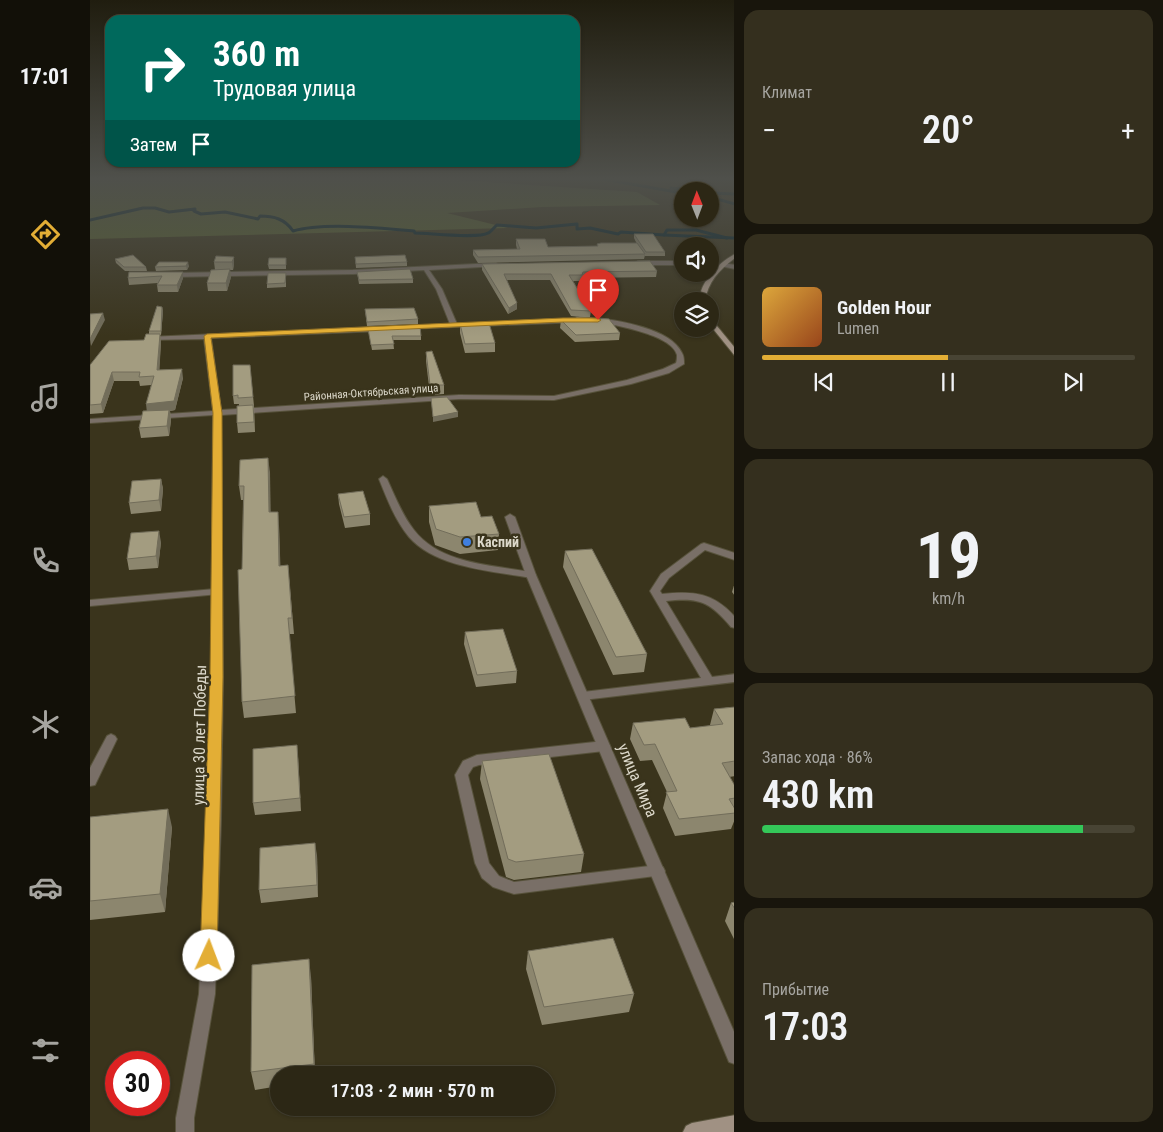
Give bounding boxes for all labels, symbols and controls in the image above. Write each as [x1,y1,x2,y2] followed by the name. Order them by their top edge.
[213,34,300,75] text: 360 m
[130,35,195,100] icon: right
[20,64,70,89] text: 17:01
[213,76,356,101] text: Трудовая улица
[762,83,812,102] text: Климат
[922,108,975,152] text: 20°
[762,114,776,147] text: −
[1121,114,1135,147] text: +
[187,130,215,158] icon: arrive
[130,133,177,156] text: Затем
[674,182,719,228] north arrow
[674,182,719,337] map controls
[28,217,63,252] icon: directions
[674,237,719,282] button: sound
[577,269,619,320] pin
[584,276,612,304] icon: arrive
[674,292,719,337] button: layers
[837,296,931,319] text: Golden Hour
[837,319,879,338] text: Lumen
[810,368,838,396] icon: previous
[934,368,962,396] icon: pause
[1059,368,1087,396] icon: next
[28,380,63,415] icon: music
[303,381,439,404] street label: Районная-Октябрьская улица
[916,518,981,594] text: 19
[477,534,519,550] place label: Каспий
[461,536,473,548] marker: Каспий
[28,543,63,578] icon: phone
[932,589,965,608] text: km/h
[189,665,210,805] street label: улица 30 лет Победы
[28,707,63,742] icon: climate
[614,741,662,820] street label: улица Мира
[762,748,873,767] text: Запас хода · 86%
[762,773,874,817] text: 430 km
[28,870,63,905] icon: car
[182,929,234,981] position arrow
[762,980,829,999] text: Прибытие
[762,1005,848,1049] text: 17:03
[28,1033,63,1068] icon: filters
[105,1051,170,1116] speed limit sign: 30
[331,1079,494,1102] text: 17:03 · 2 мин · 570 m

